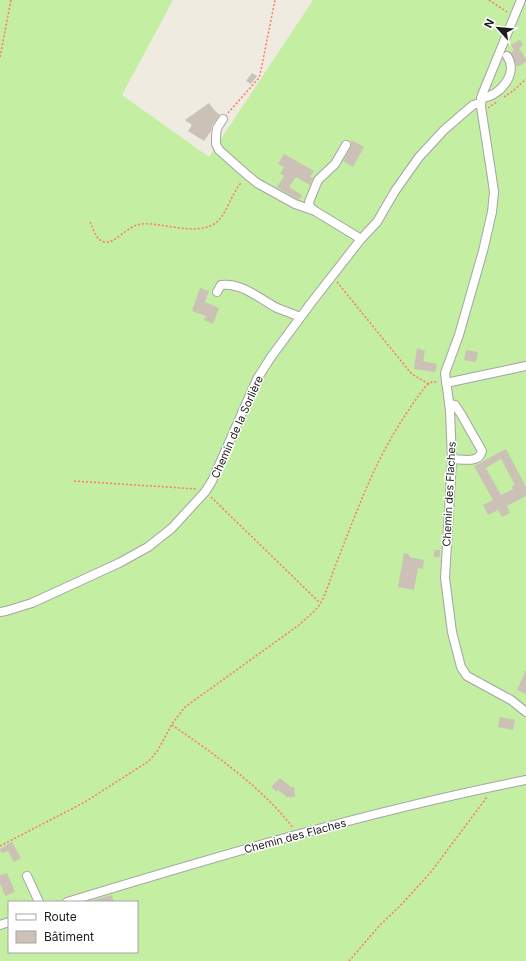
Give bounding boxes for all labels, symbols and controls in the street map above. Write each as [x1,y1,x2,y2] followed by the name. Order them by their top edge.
[478,8,518,48] north arrow
[481,17,497,30] text: N
[208,373,266,481] street label: Chemin de la Sorlière
[439,441,459,547] street label: Chemin des Flaches
[242,816,348,856] street label: Chemin des Flaches
[8,901,138,953] legend
[44,909,77,924] text: Route
[44,929,94,944] text: Bâtiment

